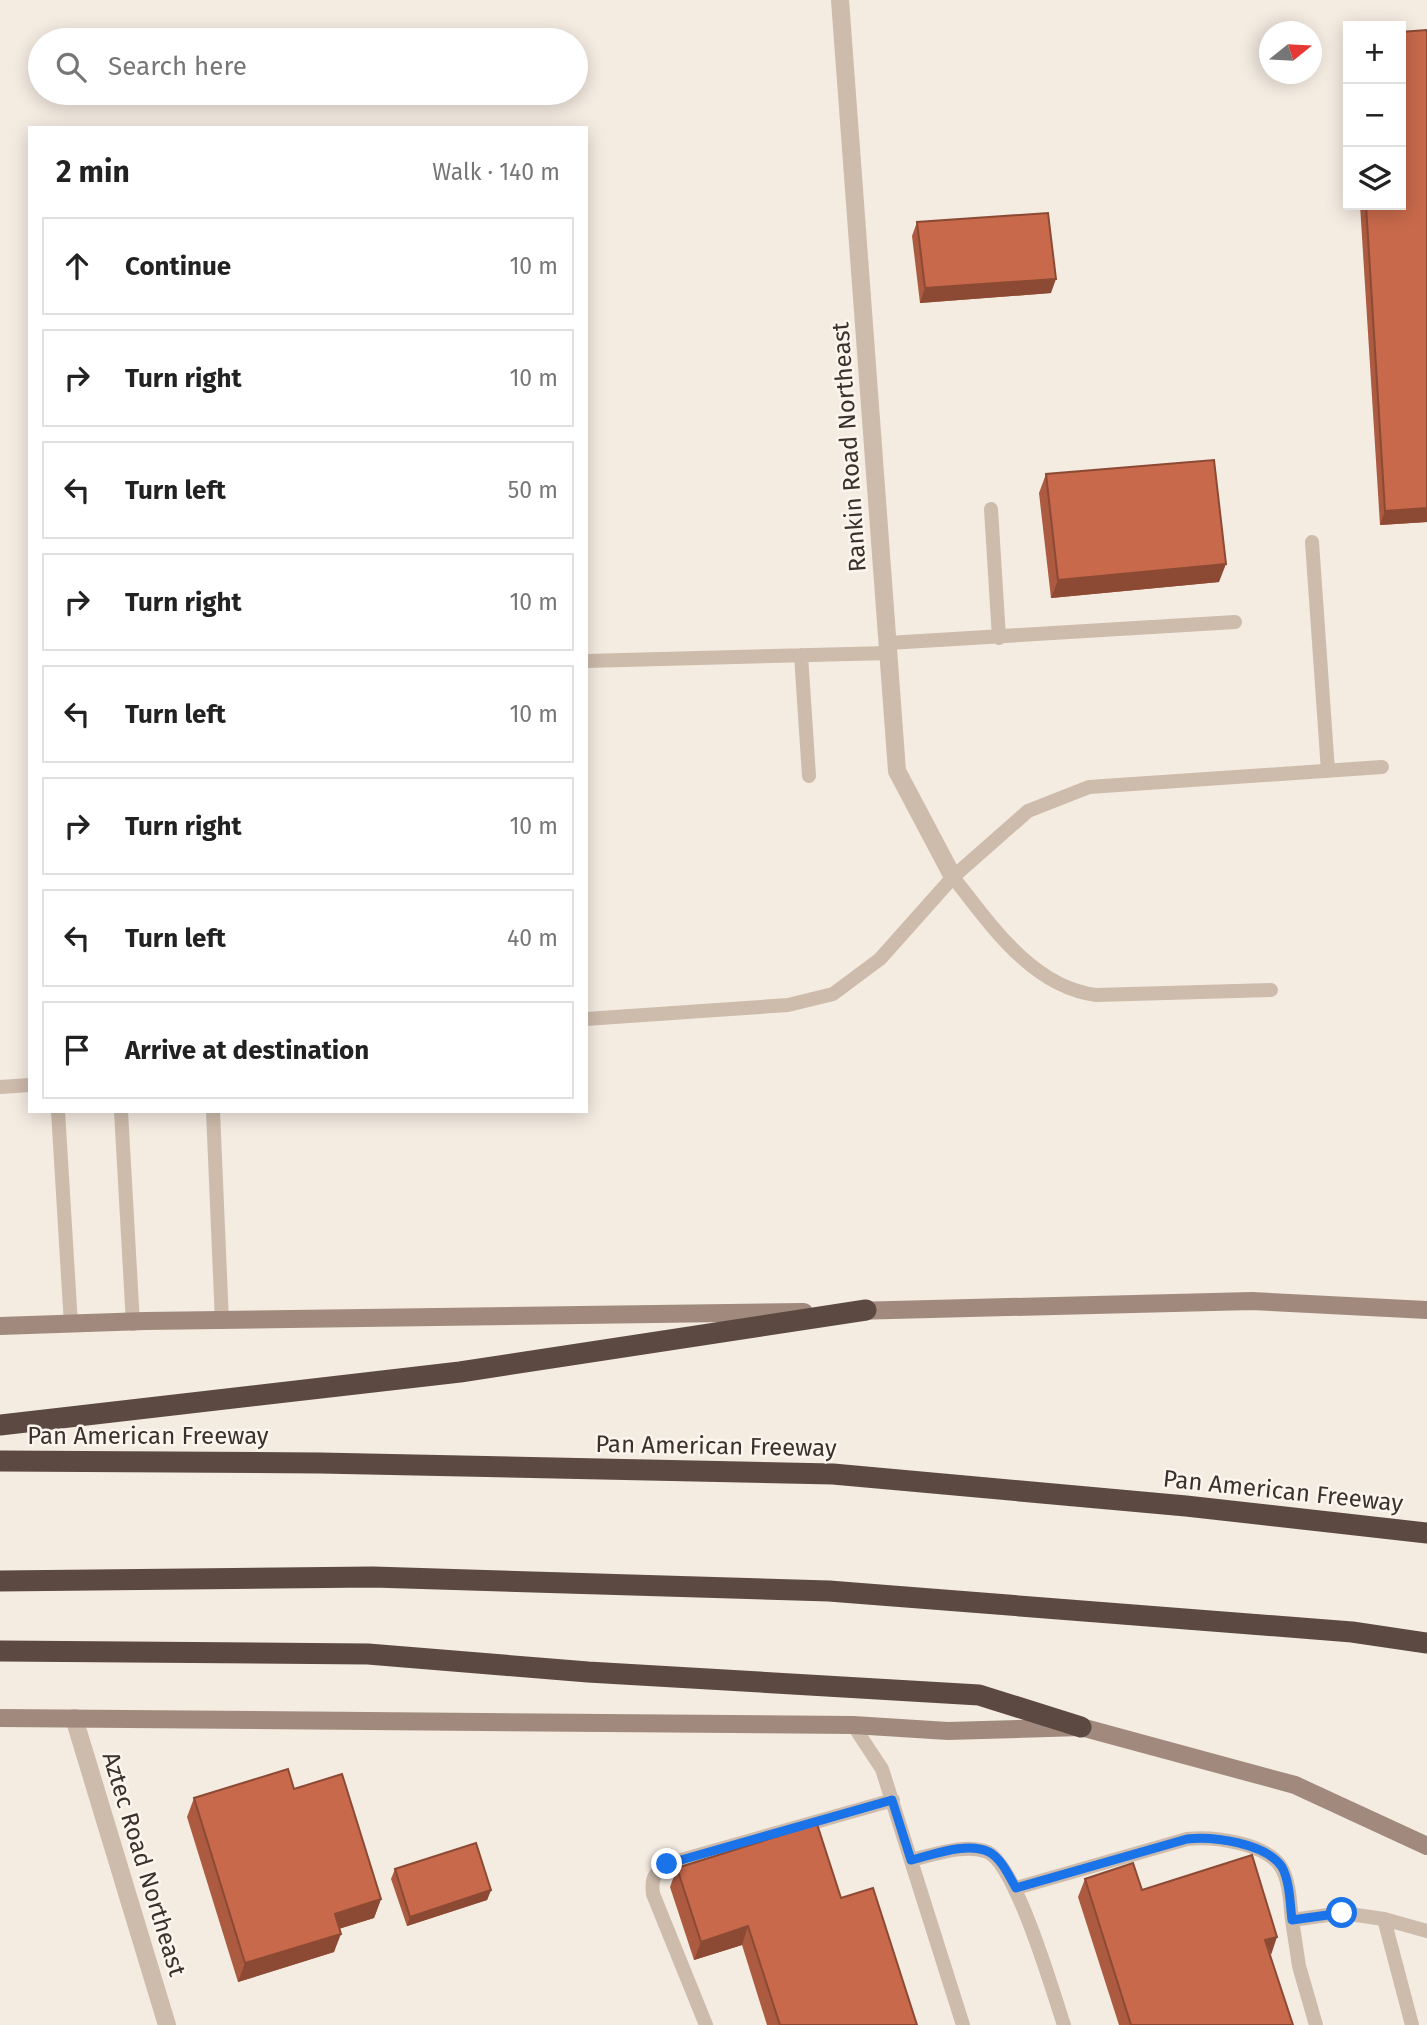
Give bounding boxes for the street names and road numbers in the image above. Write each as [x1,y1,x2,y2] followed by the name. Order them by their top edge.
[826,321,872,573] street label: Rankin Road Northeast
[27,1422,269,1450] street label: Pan American Freeway
[595,1430,837,1462] street label: Pan American Freeway
[1162,1464,1405,1518] street label: Pan American Freeway
[97,1748,192,1980] street label: Aztec Road Northeast

